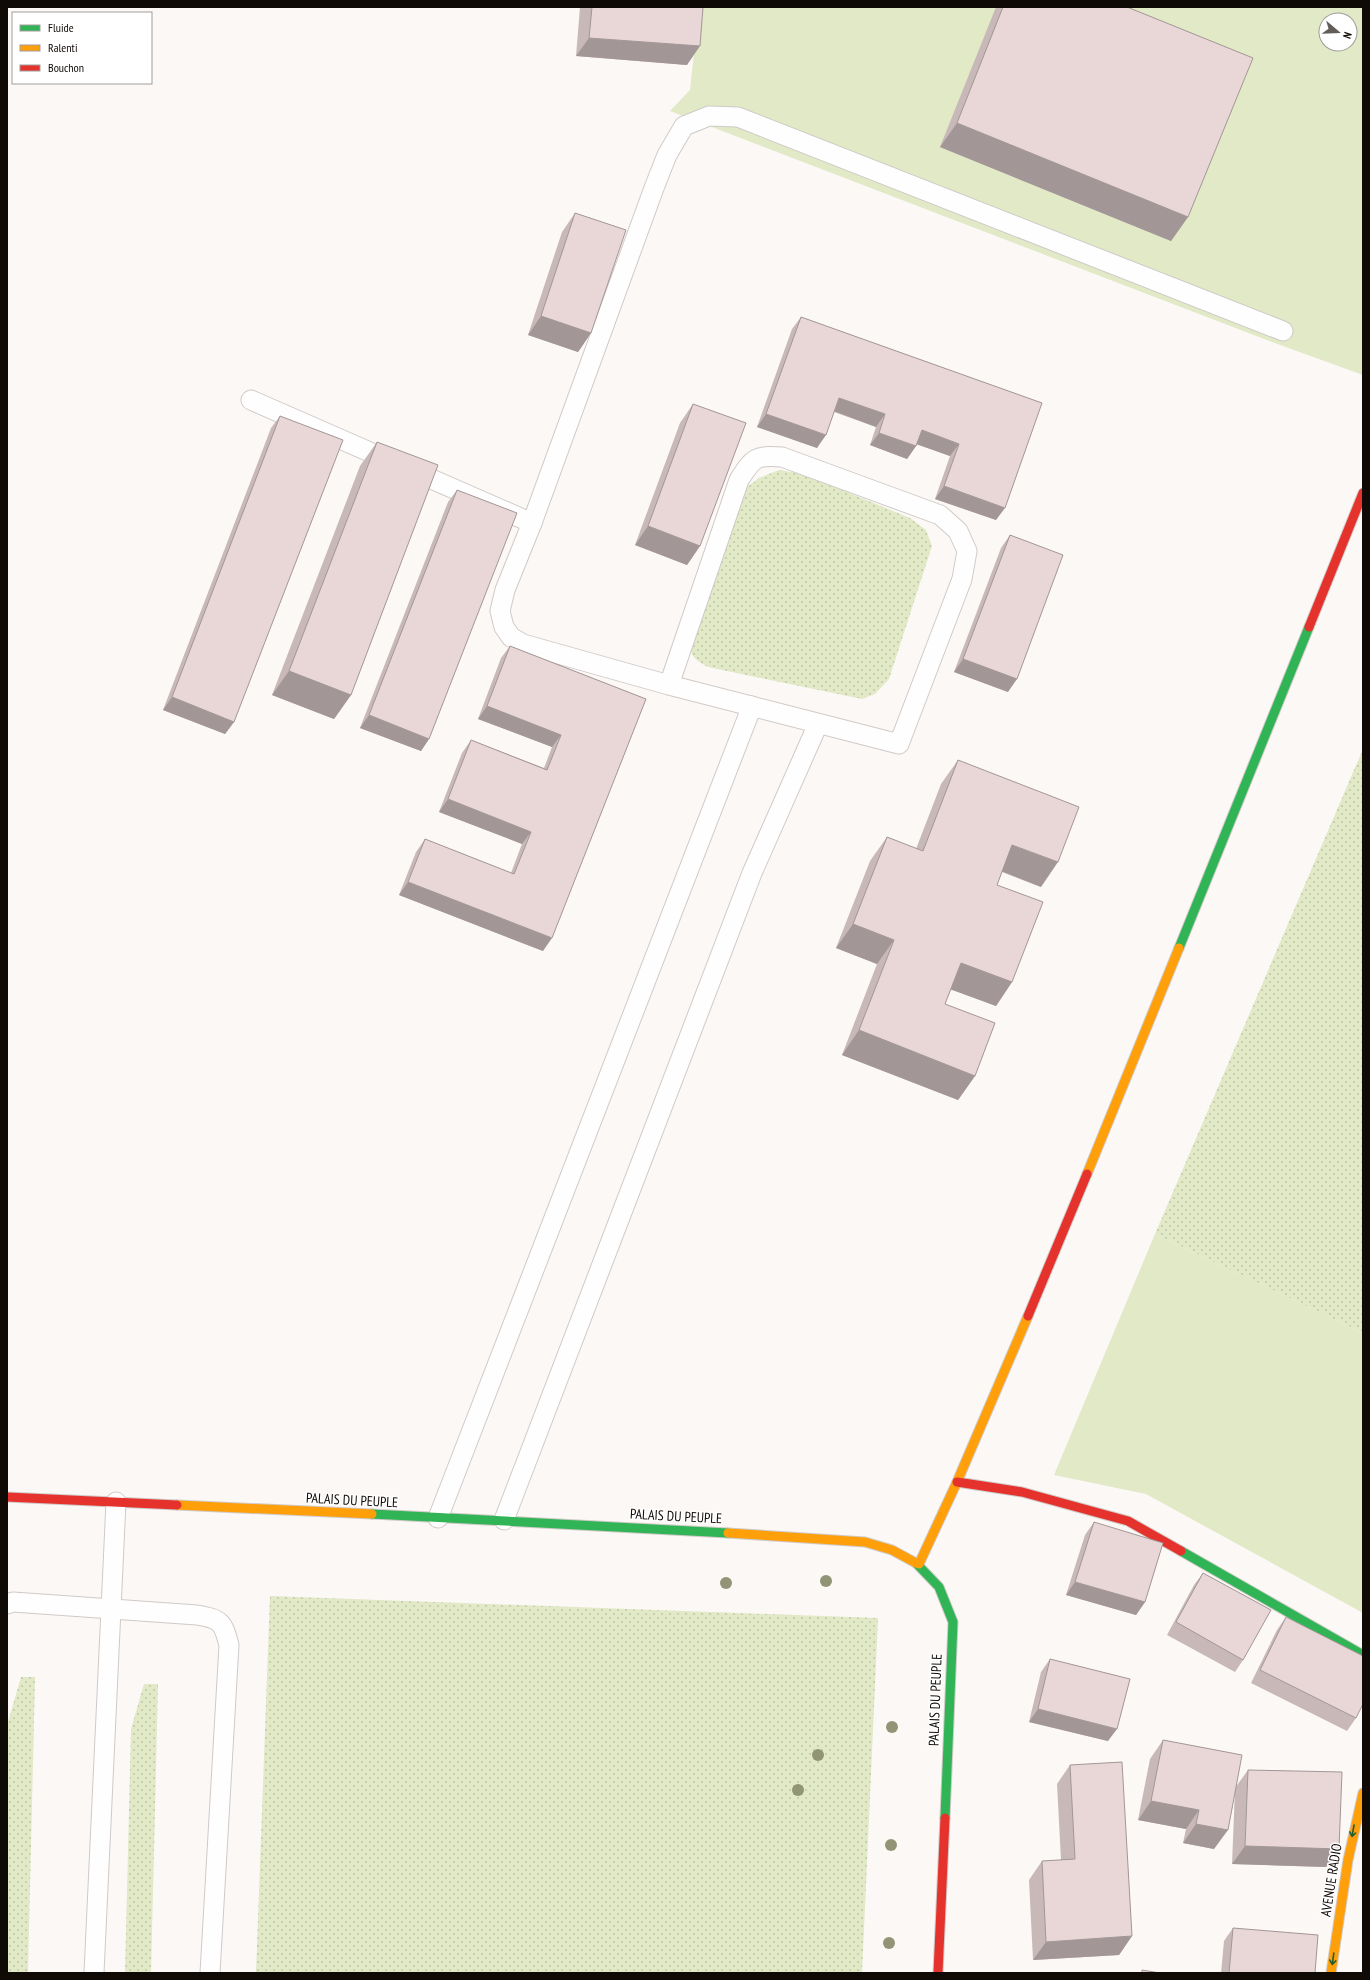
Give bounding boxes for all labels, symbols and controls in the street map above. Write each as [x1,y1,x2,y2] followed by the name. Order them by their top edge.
[12,12,152,84] legend
[1318,12,1358,52] north arrow
[48,20,74,35] text: Fluide
[1340,30,1355,40] text: N
[48,40,77,55] text: Ralenti
[48,60,84,75] text: Bouchon
[305,1489,399,1511] street label: PALAIS DU PEUPLE
[629,1505,723,1527] street label: PALAIS DU PEUPLE
[924,1654,946,1746] street label: PALAIS DU PEUPLE
[1349,1824,1357,1837] one-way arrow
[1316,1842,1346,1918] street label: AVENUE RADIO
[1329,1953,1337,1966] one-way arrow

